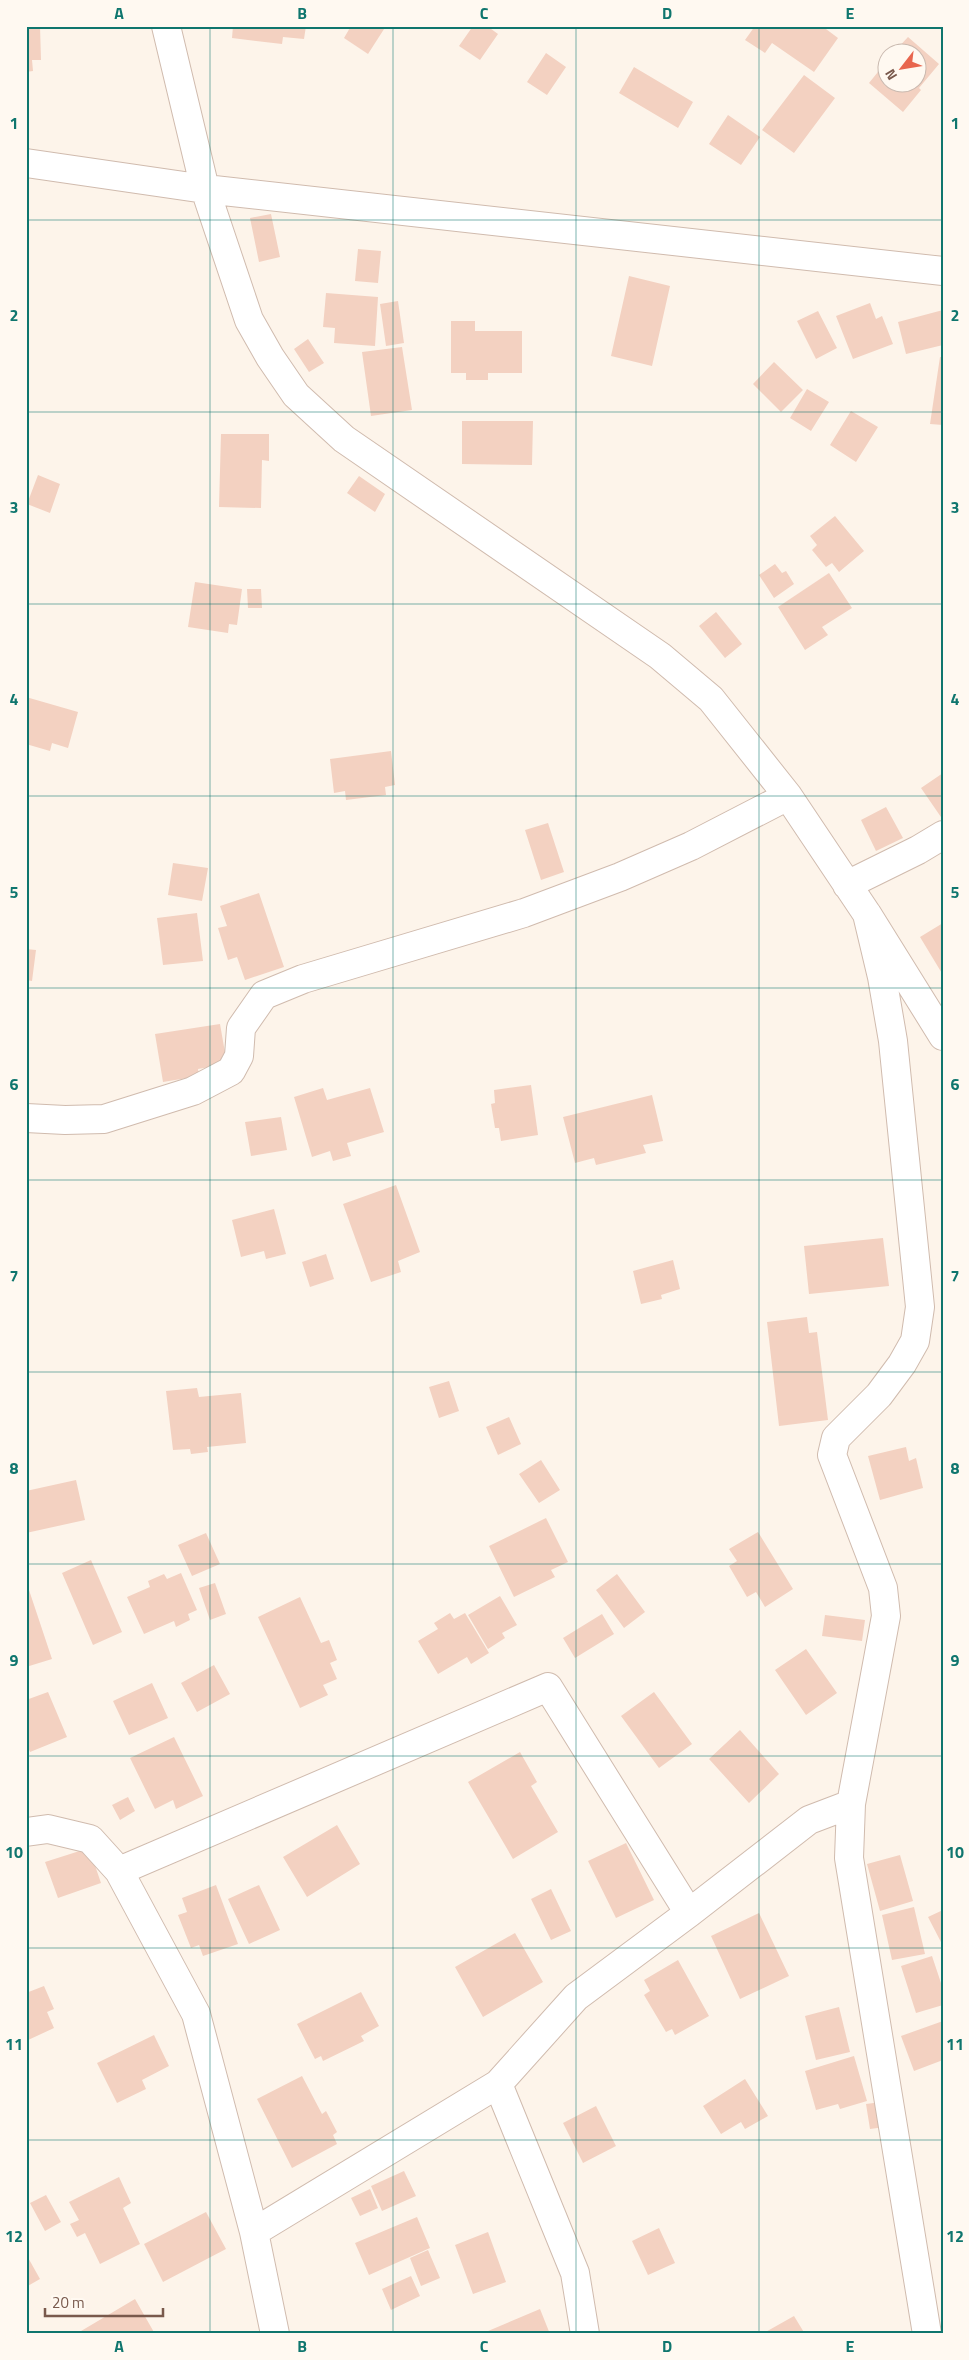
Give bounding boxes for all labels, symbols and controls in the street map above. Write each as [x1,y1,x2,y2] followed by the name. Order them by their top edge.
[114,1,124,25] text: A
[297,1,307,25] text: B
[480,1,489,25] text: C
[662,1,672,25] text: D
[846,1,855,25] text: E
[876,42,926,92] north arrow
[879,65,902,85] text: N
[10,111,18,135] text: 1
[951,111,959,135] text: 1
[10,303,18,327] text: 2
[951,303,959,327] text: 2
[10,495,18,519] text: 3
[951,495,959,519] text: 3
[10,687,19,711] text: 4
[951,687,960,711] text: 4
[10,880,19,904] text: 5
[951,880,960,904] text: 5
[10,1072,19,1096] text: 6
[951,1072,960,1096] text: 6
[10,1264,18,1288] text: 7
[951,1264,959,1288] text: 7
[10,1456,19,1480] text: 8
[951,1456,960,1480] text: 8
[10,1648,19,1672] text: 9
[951,1648,960,1672] text: 9
[5,1840,23,1864] text: 10
[946,1840,964,1864] text: 10
[5,2032,23,2056] text: 11
[946,2032,964,2056] text: 11
[5,2224,23,2248] text: 12
[946,2224,964,2248] text: 12
[45,2285,162,2317] scale bar
[52,2291,85,2314] text: 20 m
[114,2334,124,2358] text: A
[297,2334,307,2358] text: B
[480,2334,489,2358] text: C
[662,2334,672,2358] text: D
[846,2334,855,2358] text: E

